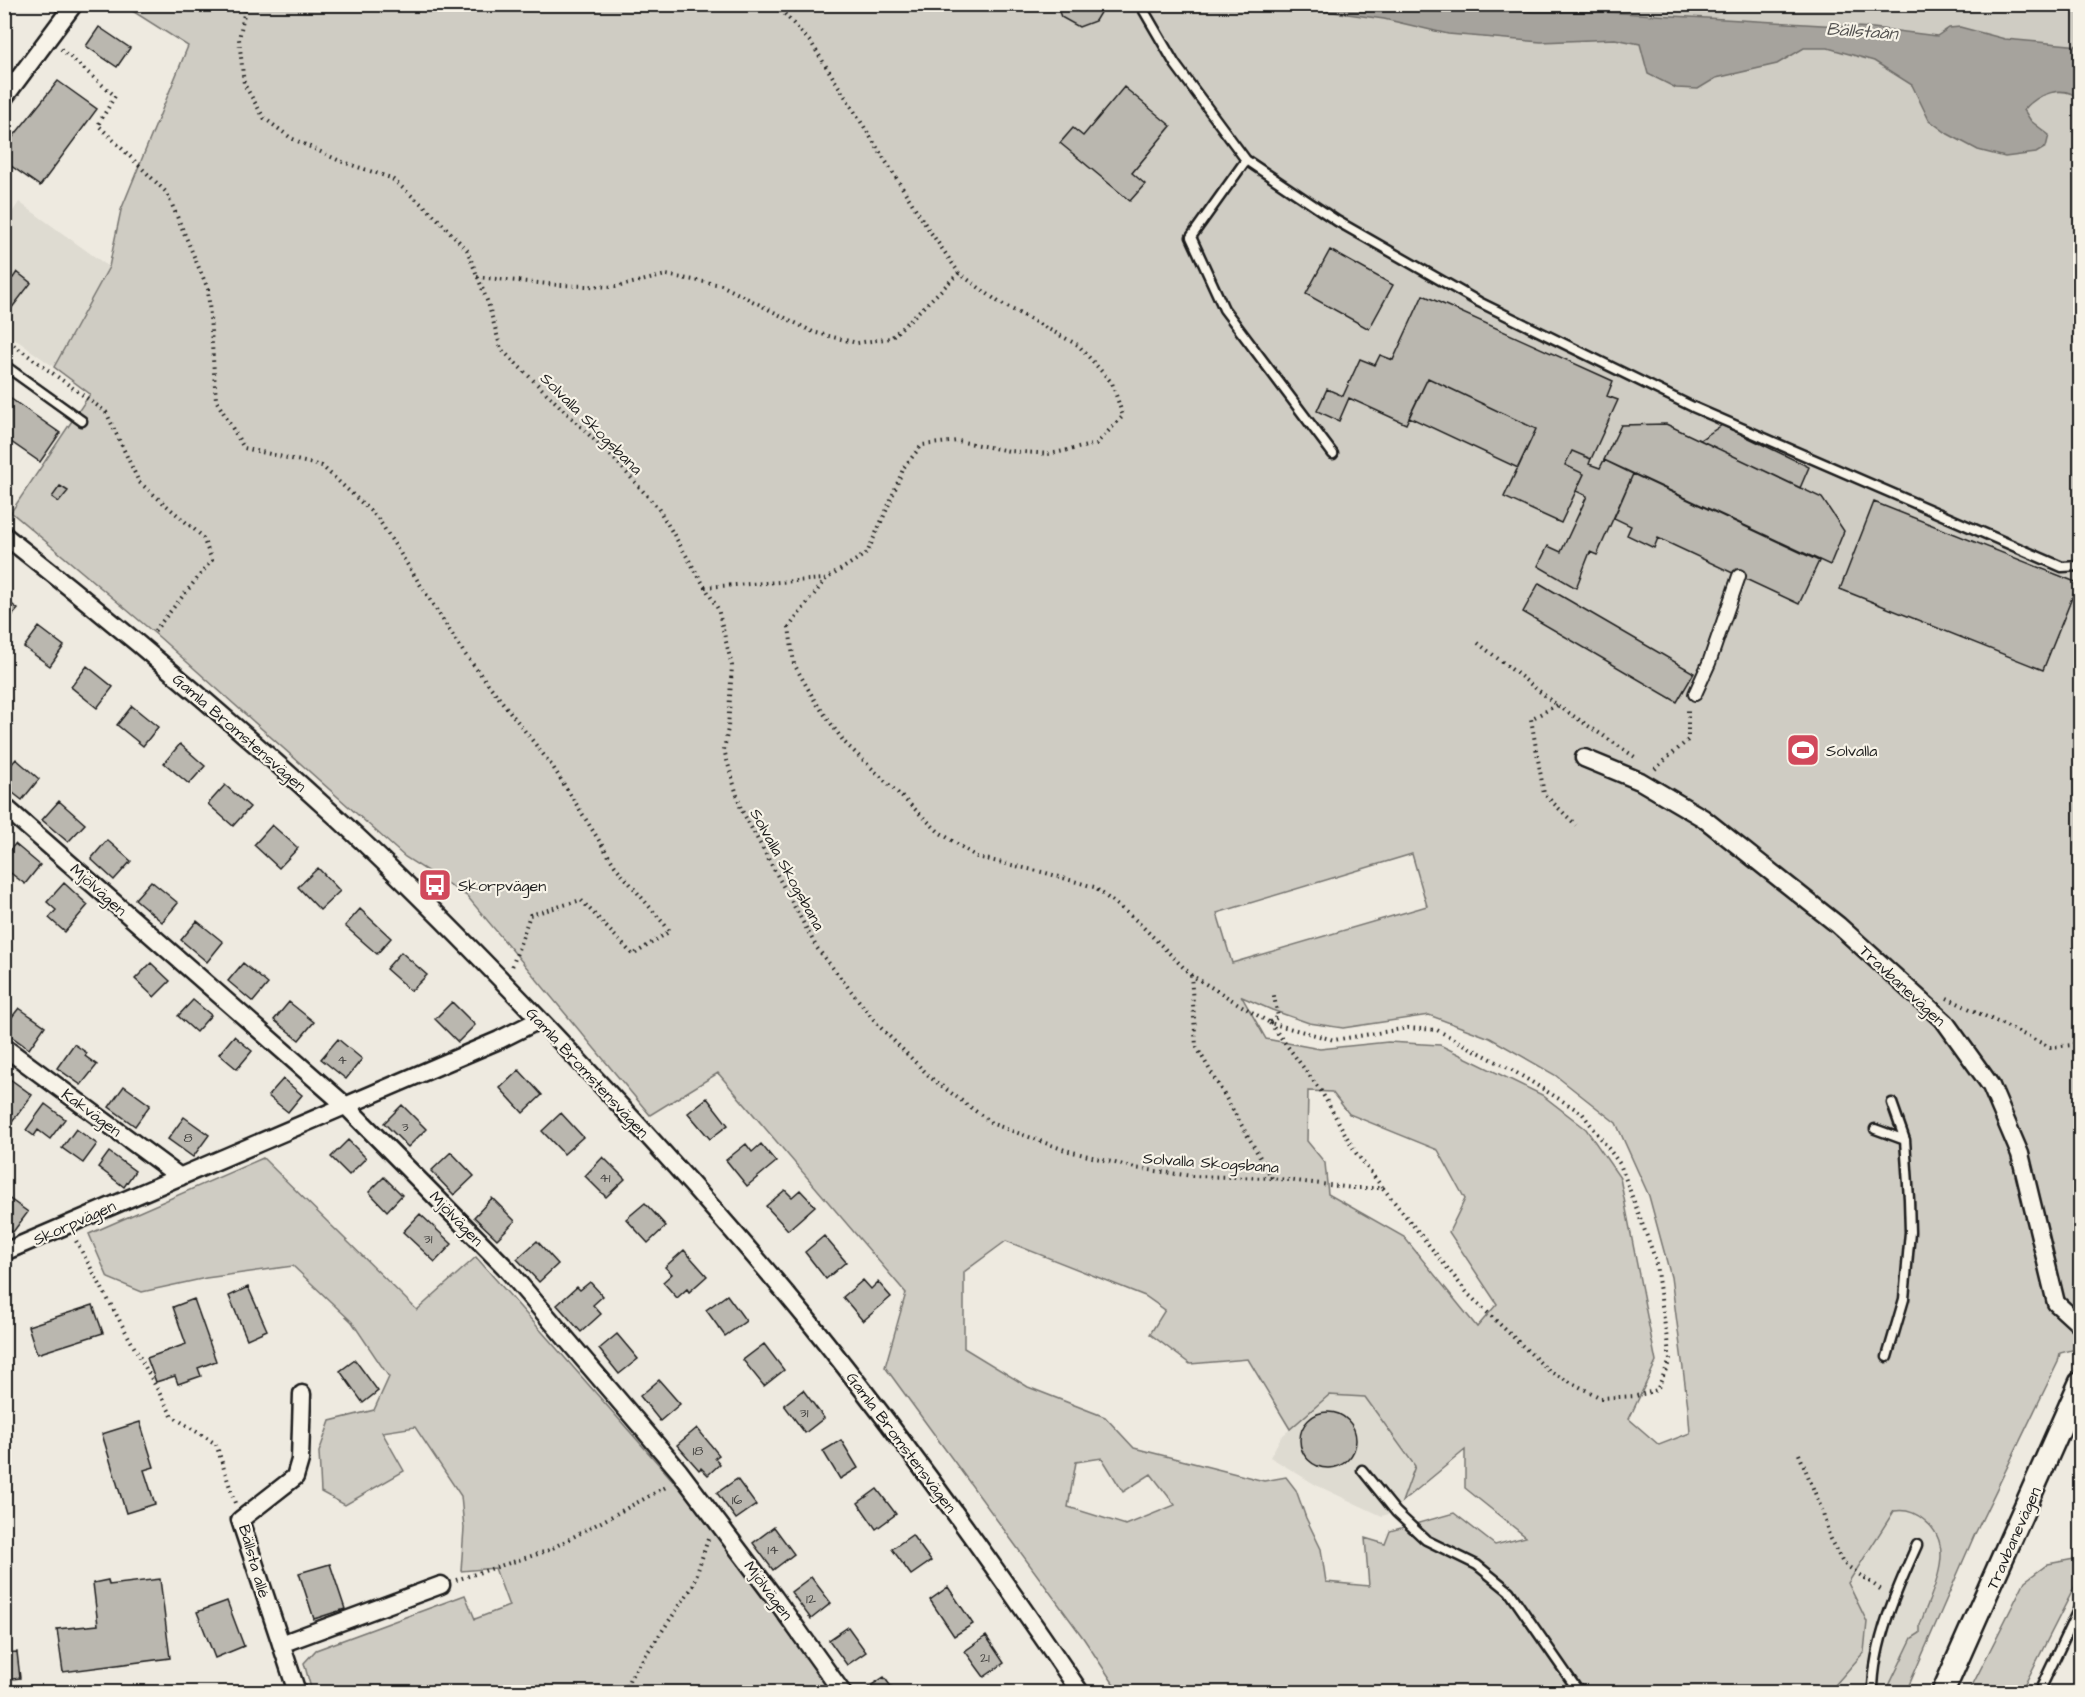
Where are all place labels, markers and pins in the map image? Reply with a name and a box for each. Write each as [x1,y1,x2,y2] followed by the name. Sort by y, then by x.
[1785,732,1821,768] sports icon: Solvalla
[1826,740,1877,762] place label: Solvalla
[417,867,453,903] bus stop icon: Skorpvägen
[458,875,546,898] place label: Skorpvägen

